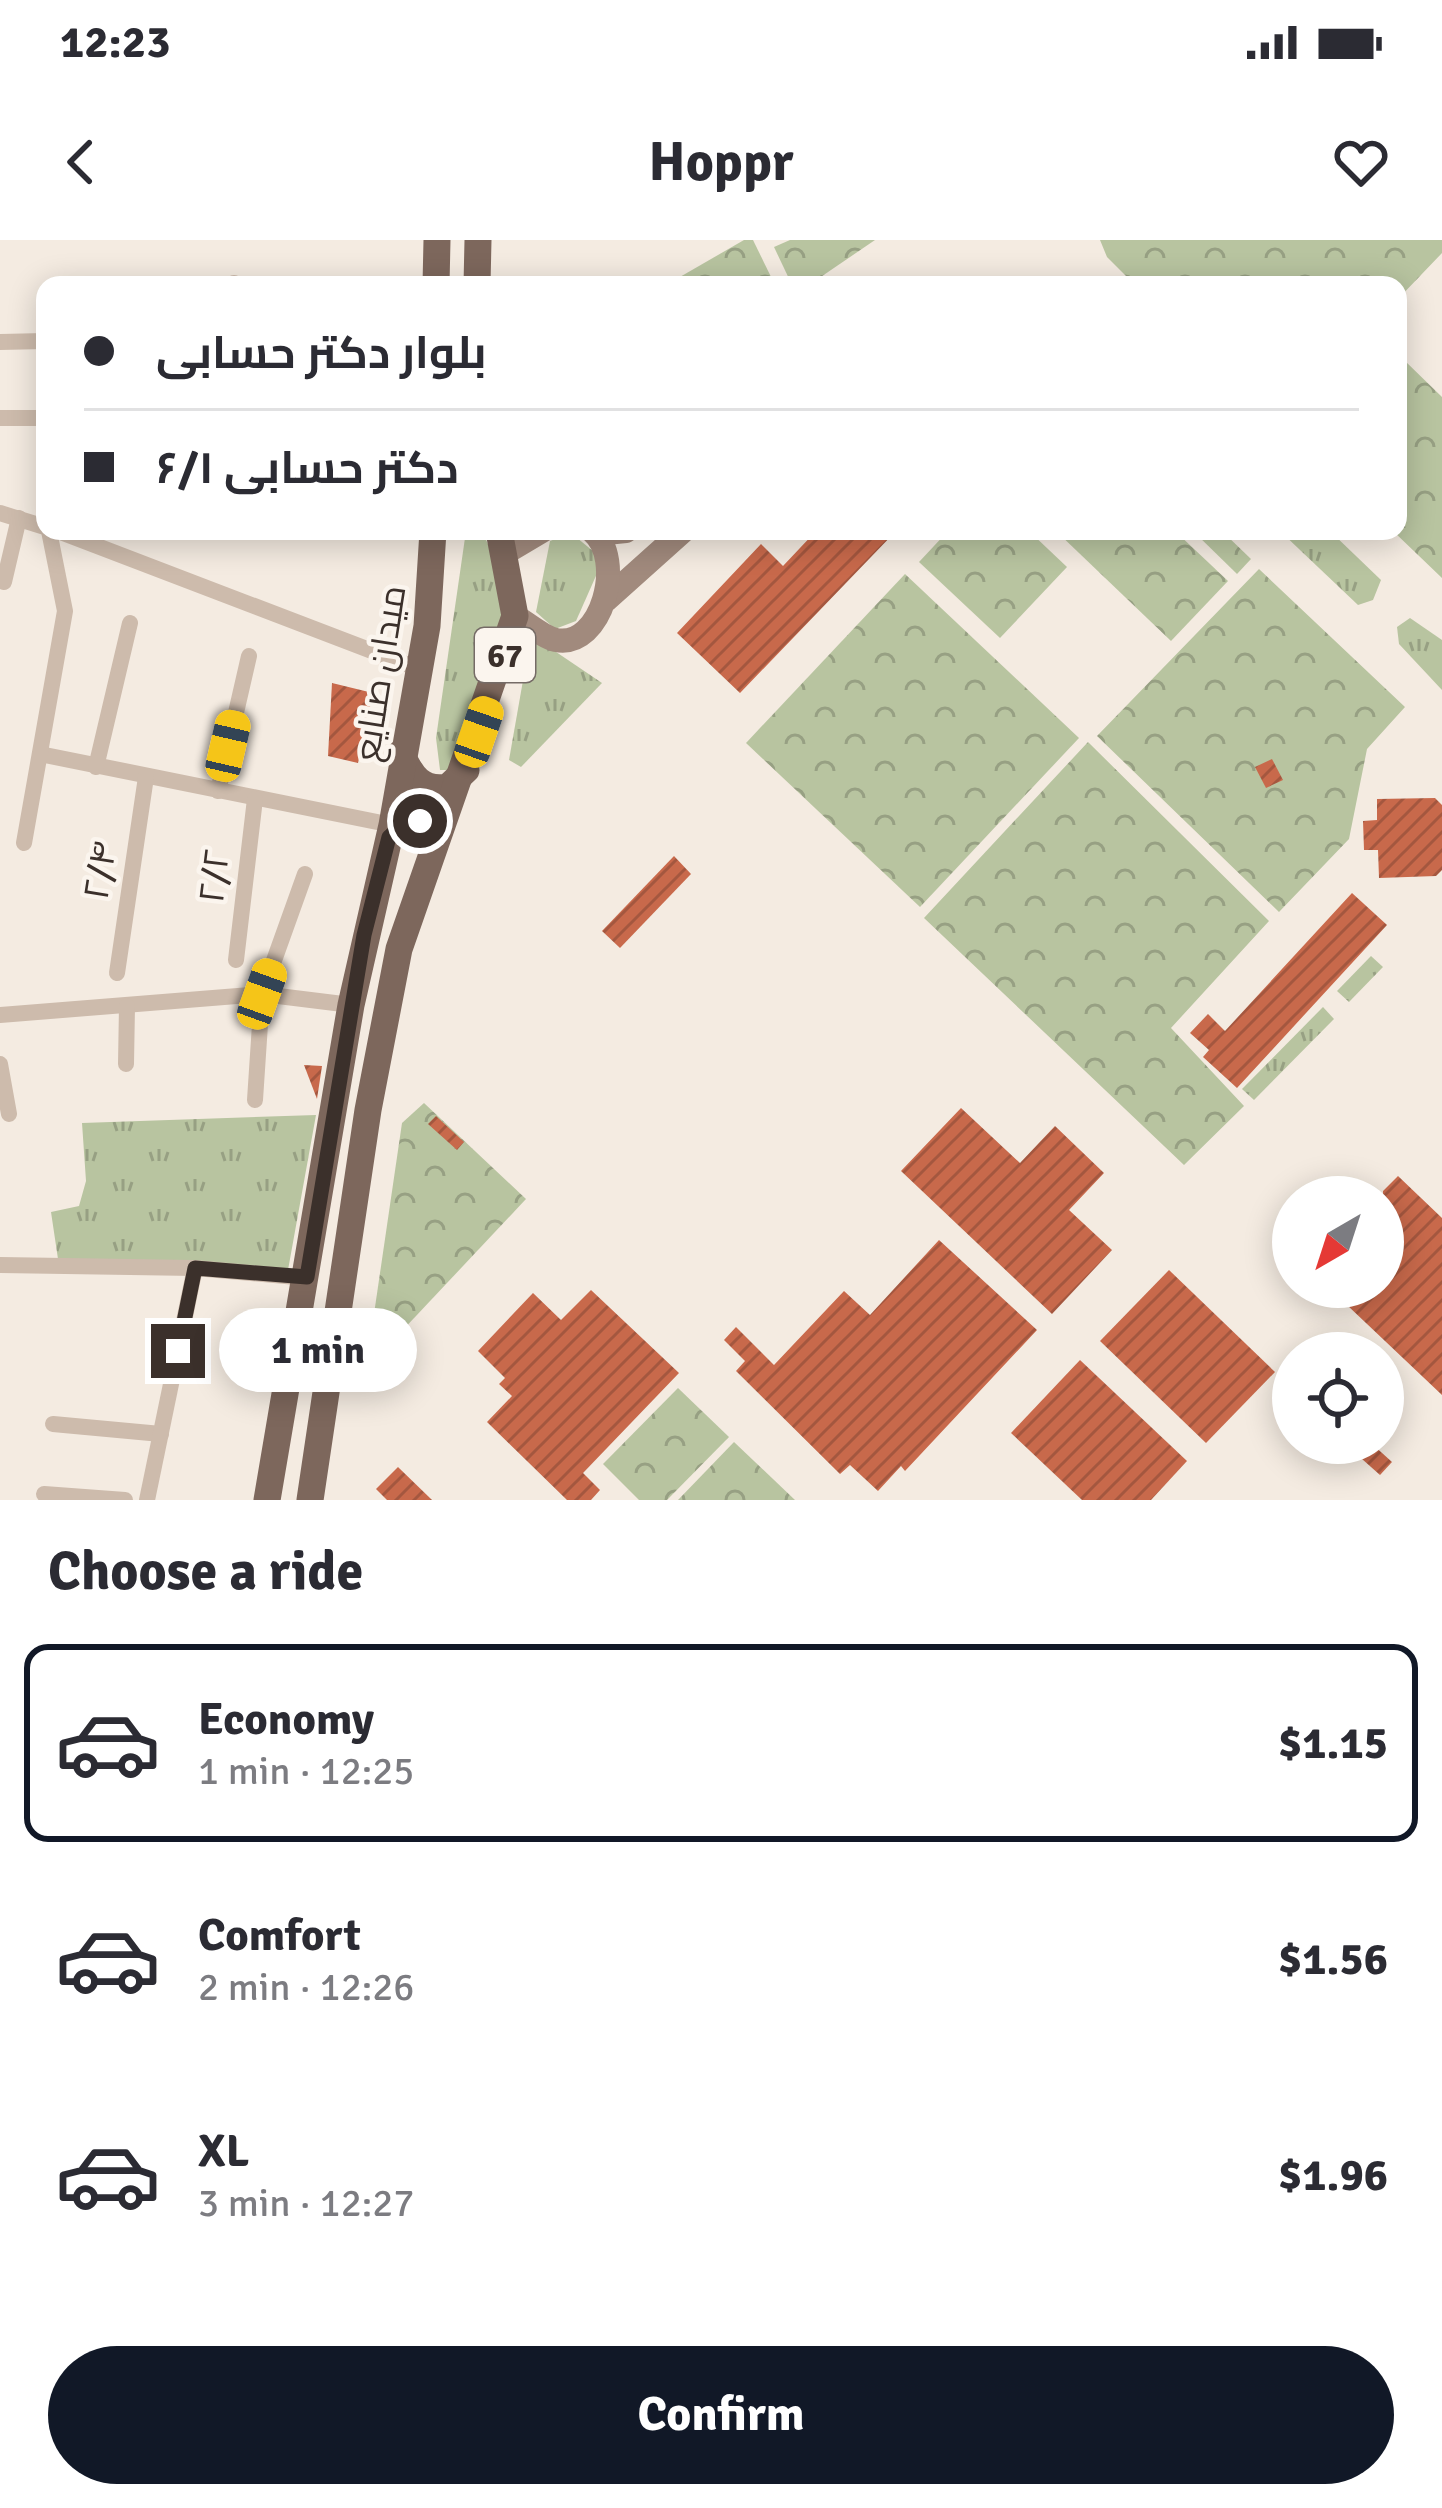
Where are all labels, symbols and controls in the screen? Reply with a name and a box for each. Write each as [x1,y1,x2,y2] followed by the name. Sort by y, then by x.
[60,15,170,70] text: 12:23
[48,129,114,195] icon: back
[649,129,793,196] text: Hoppr
[1328,129,1394,195] icon: heart
[156,326,487,381] text: بلوار دکتر حسابی
[156,441,458,496] text: ۶/۱ دکتر حسابی
[344,582,418,765] street label: میدان صنایع
[475,628,535,682] road number: 67
[450,692,508,772] car
[202,707,254,785] car
[393,794,447,848] route start
[74,838,127,902] street label: ۲/۴
[189,847,240,905] street label: ۲/۲
[233,954,291,1034] car
[1272,1176,1404,1308] north arrow
[1272,1176,1404,1464] map controls
[220,1309,418,1393] callout: 1 min
[151,1324,205,1378] route end
[271,1326,365,1374] text: 1 min
[1272,1332,1404,1464] button: locate
[48,1538,363,1605] text: Choose a ride
[54,1689,162,1797] icon: car
[198,1692,374,1747] text: Economy
[1278,1716,1388,1771] text: $1.15
[198,1747,414,1795] text: 1 min · 12:25
[54,1905,162,2013] icon: car
[198,1908,361,1963] text: Comfort
[1278,1932,1388,1987] text: $1.56
[198,1963,414,2011] text: 2 min · 12:26
[54,2121,162,2229] icon: car
[198,2124,249,2179] text: XL
[1278,2148,1388,2203] text: $1.96
[198,2179,414,2227] text: 3 min · 12:27
[48,2346,1394,2484] button: Confirm

